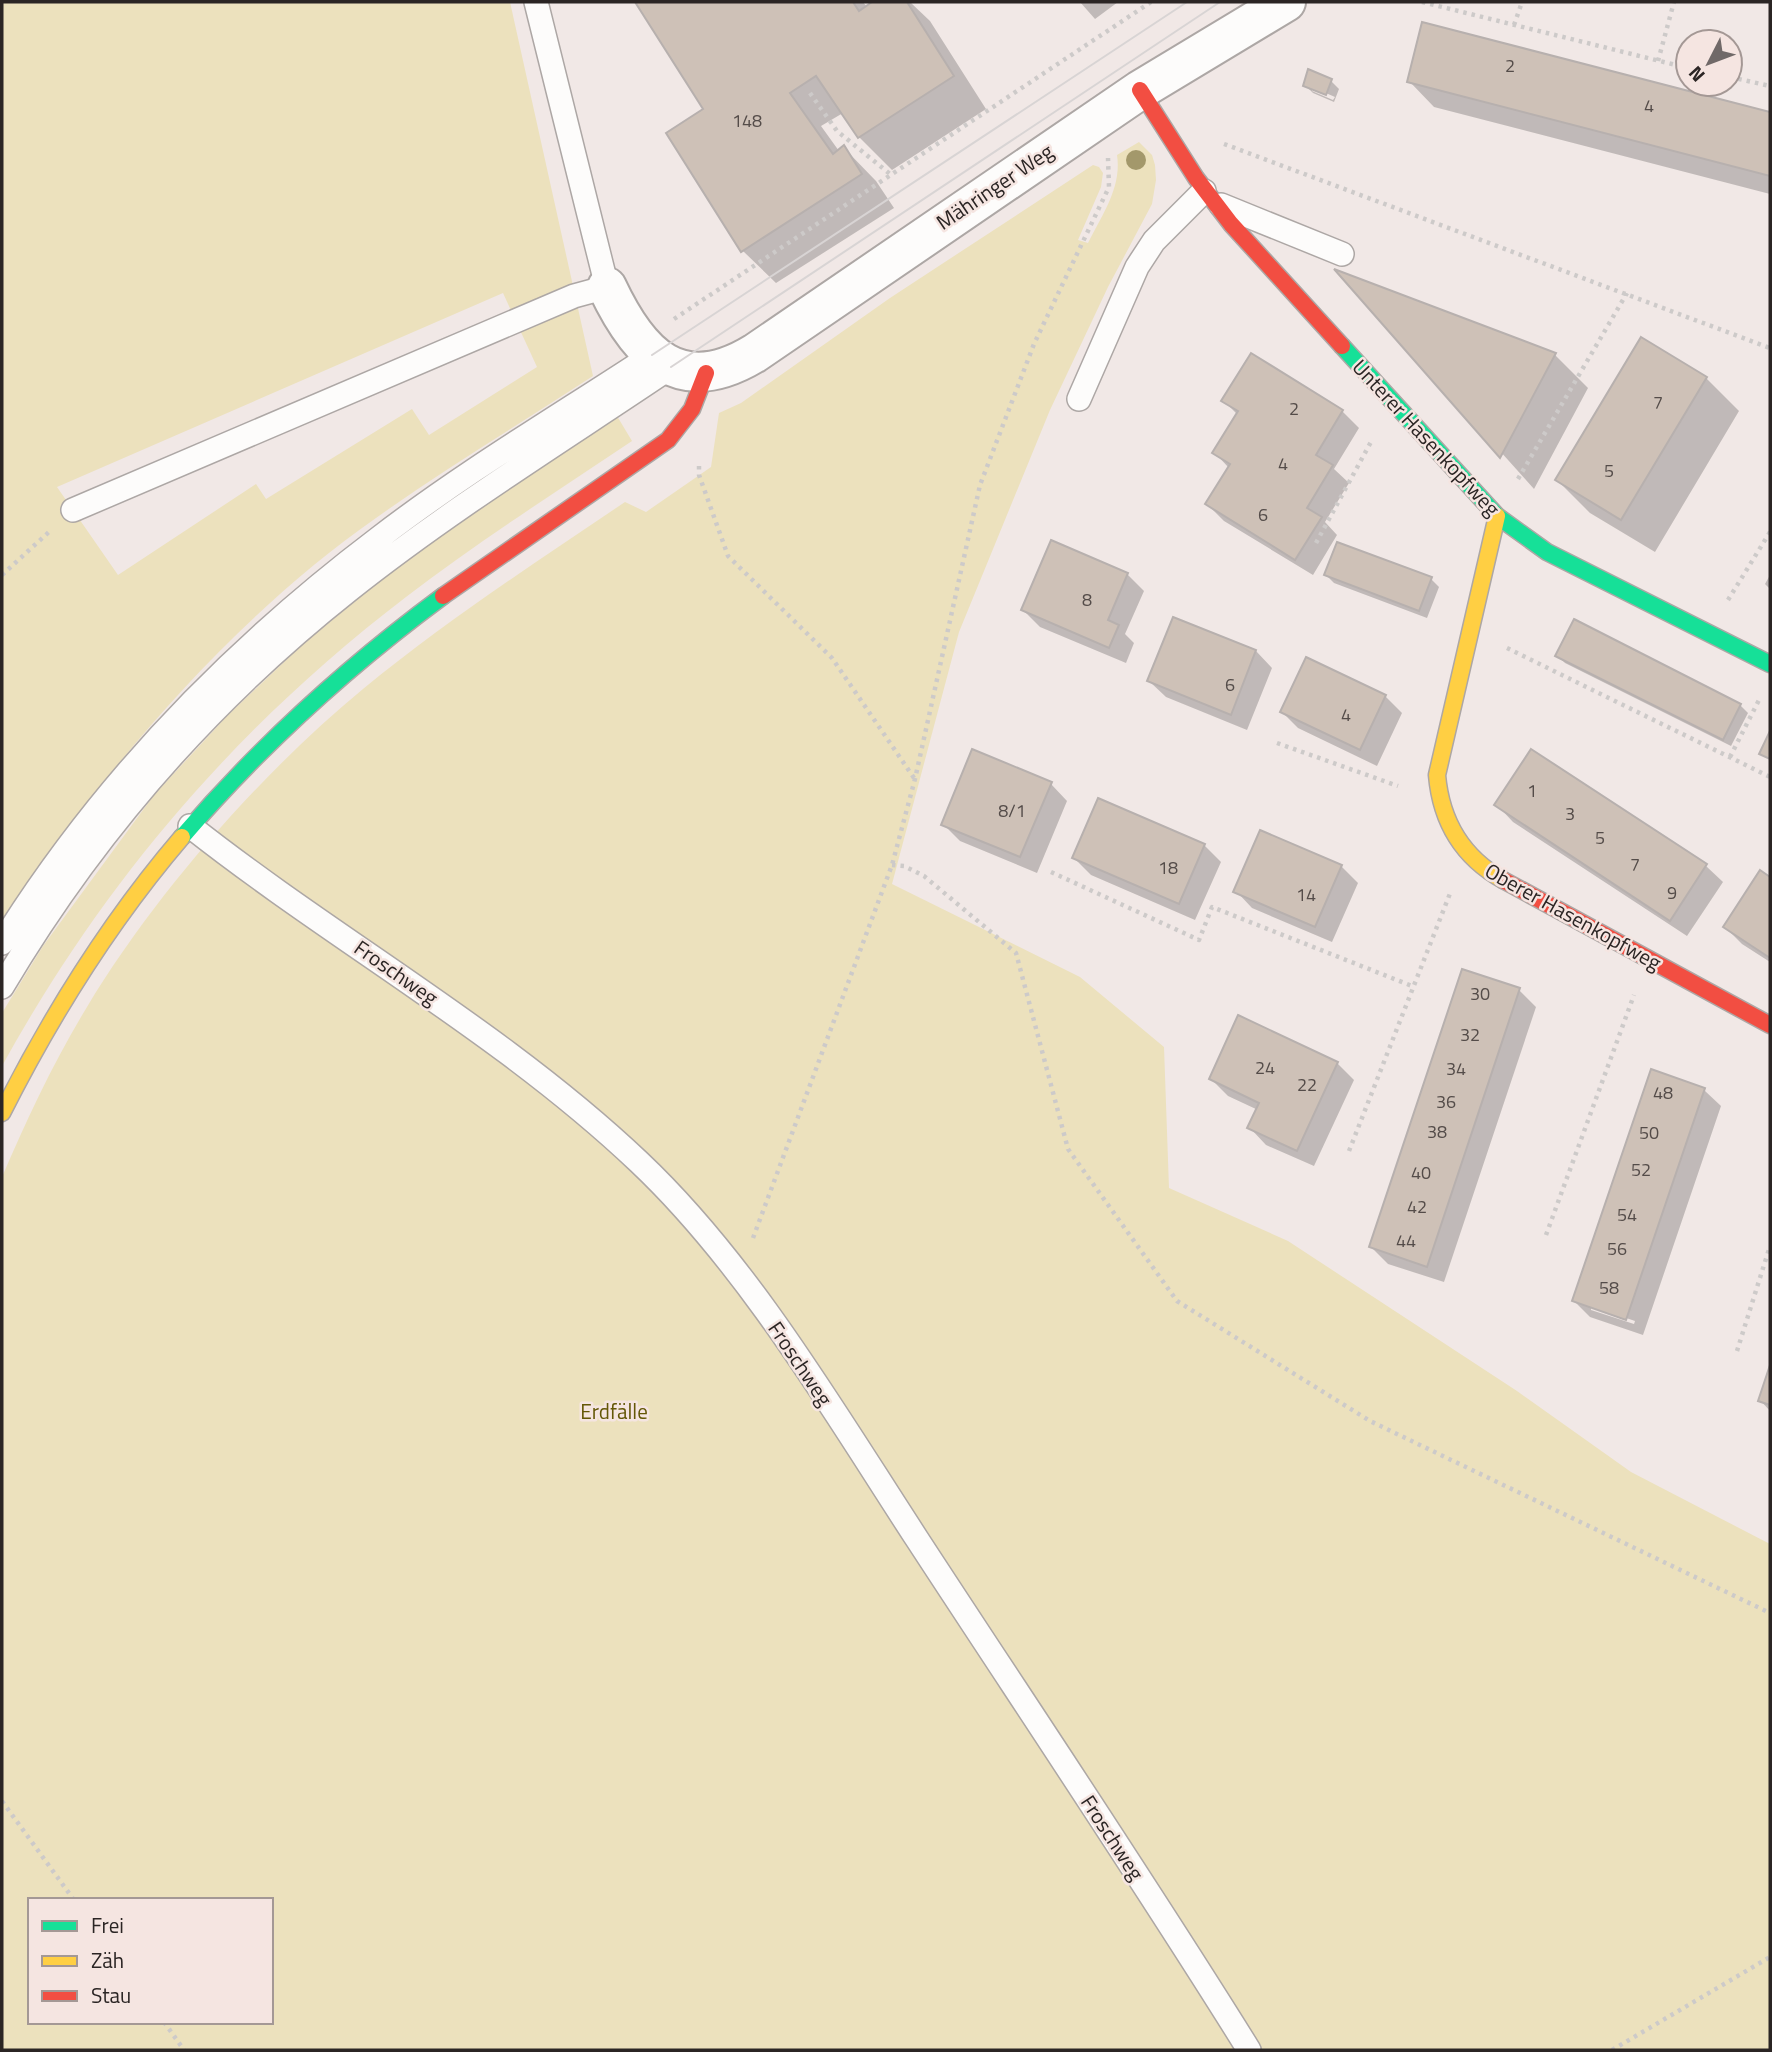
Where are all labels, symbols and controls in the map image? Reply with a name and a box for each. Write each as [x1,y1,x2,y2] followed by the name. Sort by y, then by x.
[1674,28,1744,98] north arrow
[1505,52,1515,79] house number: 2
[1681,60,1711,89] text: N
[1644,92,1654,119] house number: 4
[732,107,762,134] house number: 148
[929,135,1060,237] street label: Mähringer Weg
[1345,352,1508,523] street label: Unterer Hasenkopfweg
[1653,389,1663,416] house number: 7
[1289,395,1299,422] house number: 2
[1278,450,1288,477] house number: 4
[1604,457,1614,484] house number: 5
[1258,501,1268,528] house number: 6
[1082,586,1092,613] house number: 8
[1225,671,1235,698] house number: 6
[1341,701,1351,728] house number: 4
[1527,777,1537,804] house number: 1
[998,797,1026,824] house number: 8/1
[1565,800,1575,827] house number: 3
[1595,824,1605,851] house number: 5
[1630,851,1640,878] house number: 7
[1158,854,1178,881] house number: 18
[1479,854,1668,978] street label: Oberer Hasenkopfweg
[1667,879,1677,906] house number: 9
[1296,881,1316,908] house number: 14
[348,932,445,1013] street label: Froschweg
[1470,980,1490,1007] house number: 30
[1460,1021,1480,1048] house number: 32
[1255,1054,1275,1081] house number: 24
[1446,1055,1466,1082] house number: 34
[1297,1071,1317,1098] house number: 22
[1653,1079,1673,1106] house number: 48
[1436,1088,1456,1115] house number: 36
[1427,1118,1447,1145] house number: 38
[1639,1119,1659,1146] house number: 50
[1631,1156,1651,1183] house number: 52
[1411,1159,1431,1186] house number: 40
[1407,1193,1427,1220] house number: 42
[1617,1201,1637,1228] house number: 54
[1396,1227,1416,1254] house number: 44
[1607,1235,1627,1262] house number: 56
[1599,1274,1619,1301] house number: 58
[761,1315,841,1412] street label: Froschweg
[580,1395,648,1427] park label: Erdfälle
[1073,1788,1153,1887] street label: Froschweg
[28,1898,273,2024] legend
[91,1909,124,1941] text: Frei
[91,1944,124,1976] text: Zäh
[91,1979,131,2011] text: Stau

